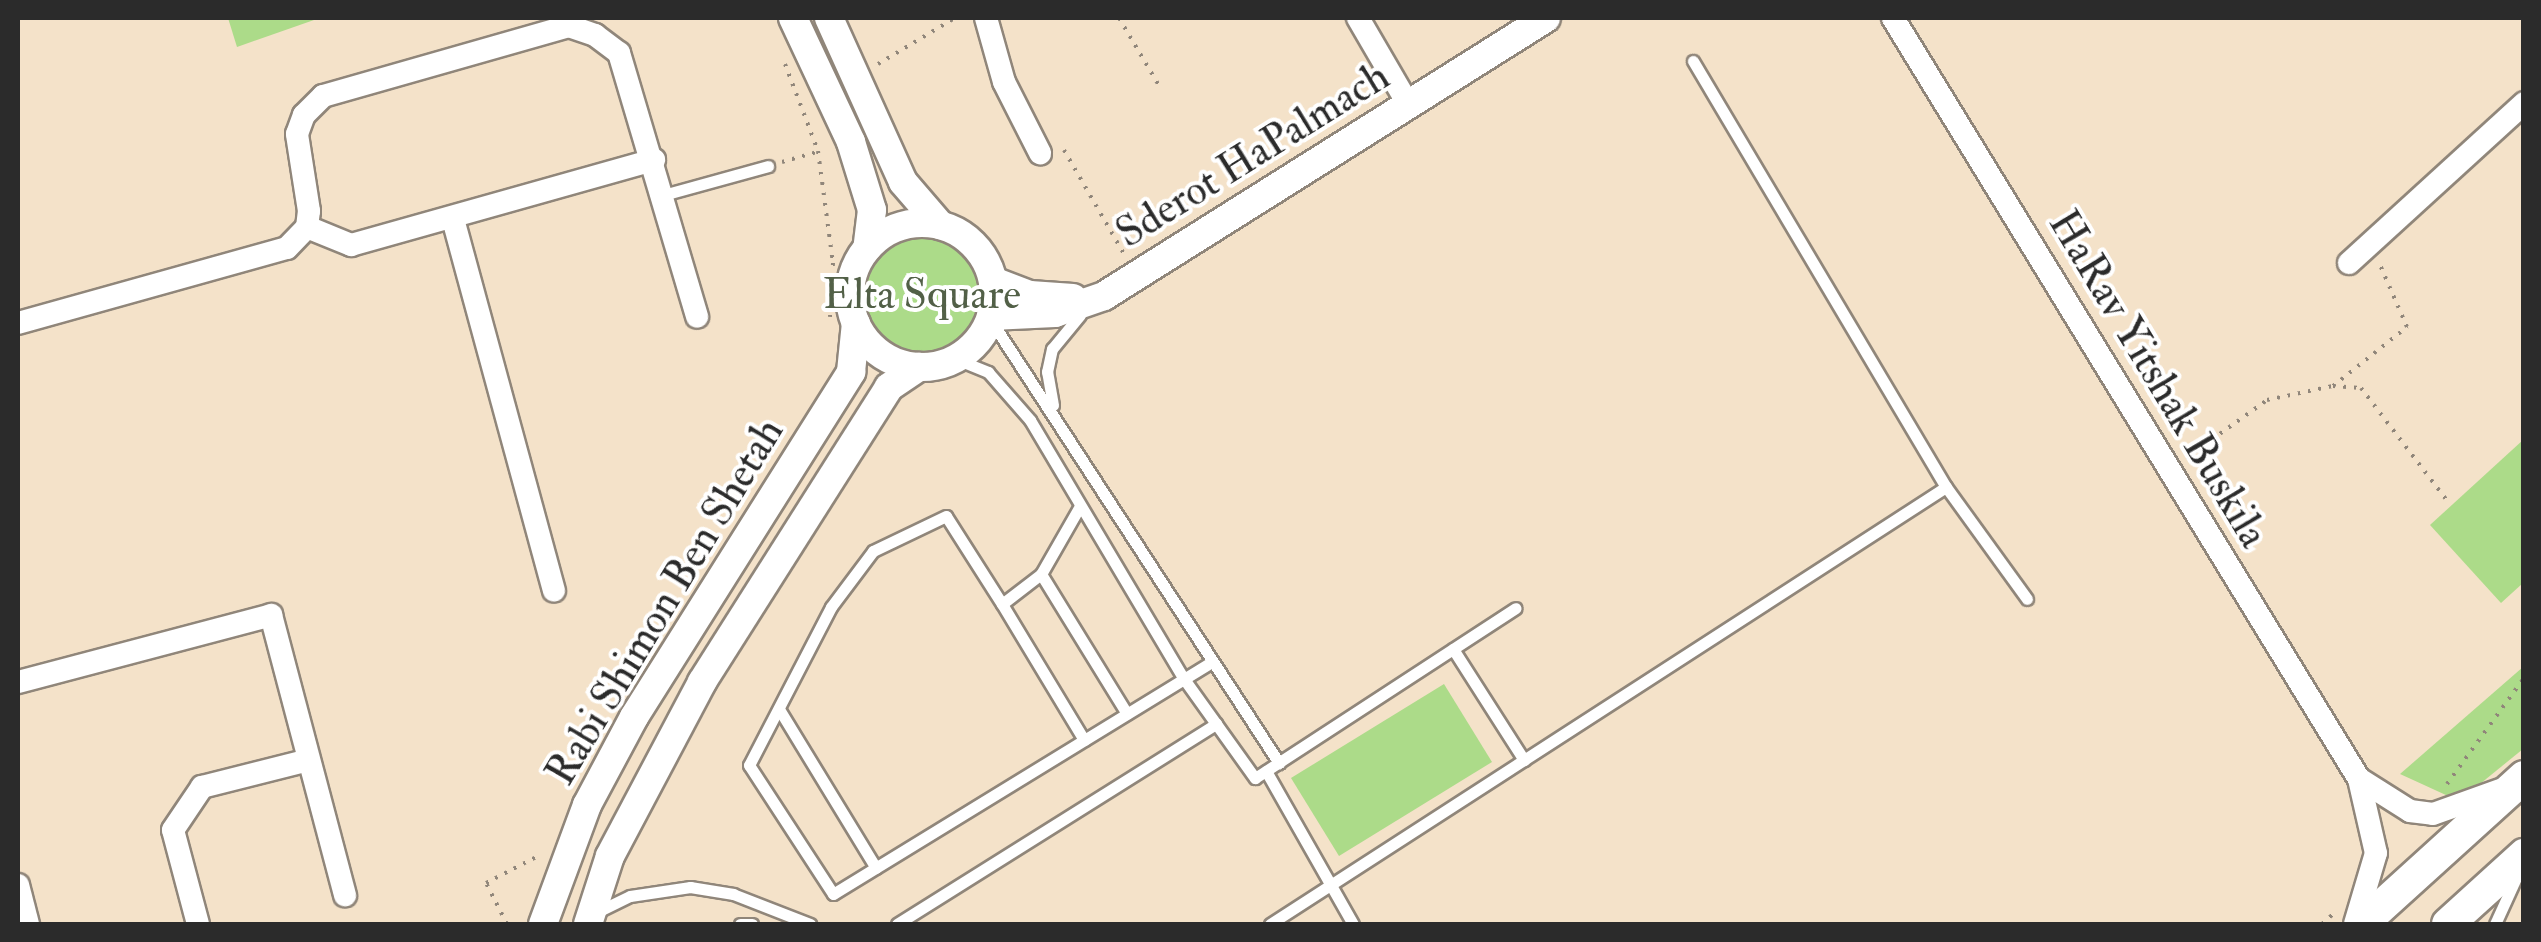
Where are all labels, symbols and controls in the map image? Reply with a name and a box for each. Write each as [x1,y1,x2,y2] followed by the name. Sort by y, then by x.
[1107,51,1399,259] street label: Sderot HaPalmach
[2038,201,2278,557] street label: HaRav Yitshak Buskila
[823,270,1021,320] park label: Elta Square
[536,409,794,795] street label: Rabi Shimon Ben Shetah

